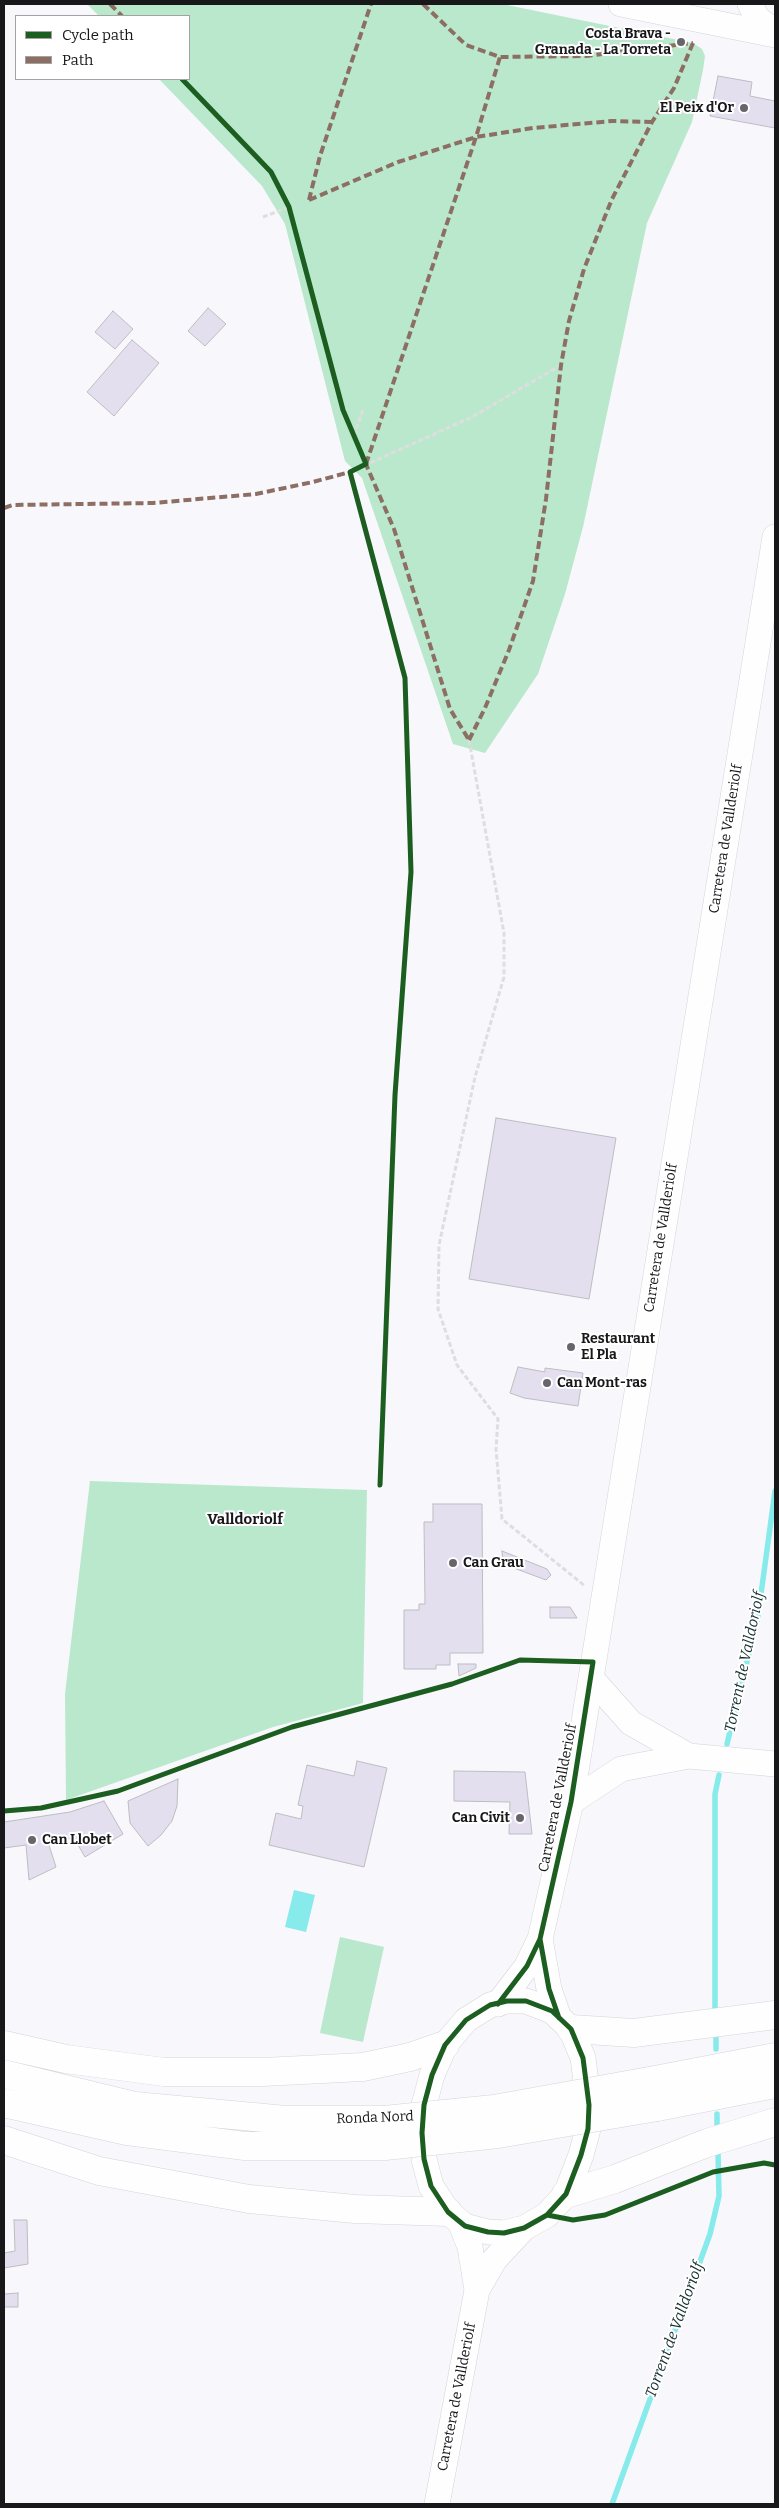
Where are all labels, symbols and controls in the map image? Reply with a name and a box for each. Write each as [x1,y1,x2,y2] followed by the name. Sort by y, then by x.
[15,15,190,80] legend
[62,26,134,44] text: Cycle path
[535,26,671,58] place label: Costa Brava - Granada - La Torreta
[675,36,687,48] marker: Costa Brava - Granada - La Torreta
[62,51,93,69] text: Path
[660,100,734,116] place label: El Peix d'Or
[738,102,750,114] marker: El Peix d'Or
[706,763,746,915] street label: Carretera de Vallderiolf
[641,1162,681,1314] street label: Carretera de Vallderiolf
[581,1331,655,1364] place label: Restaurant El Pla
[565,1341,577,1353] marker: Restaurant El Pla
[557,1375,647,1391] place label: Can Mont-ras
[541,1377,553,1389] marker: Can Mont-ras
[207,1511,283,1529] district label: Valldoriolf
[463,1555,524,1571] place label: Can Grau
[447,1557,459,1569] marker: Can Grau
[721,1590,769,1734] water label: Torrent de Valldoriolf
[535,1722,581,1874] street label: Carretera de Vallderiolf
[452,1810,510,1826] place label: Can Civit
[514,1812,526,1824] marker: Can Civit
[42,1832,112,1848] place label: Can Llobet
[26,1834,38,1846] marker: Can Llobet
[336,2108,414,2128] street label: Ronda Nord
[642,2260,708,2400] water label: Torrent de Valldoriolf
[434,2321,480,2473] street label: Carretera de Vallderiolf

